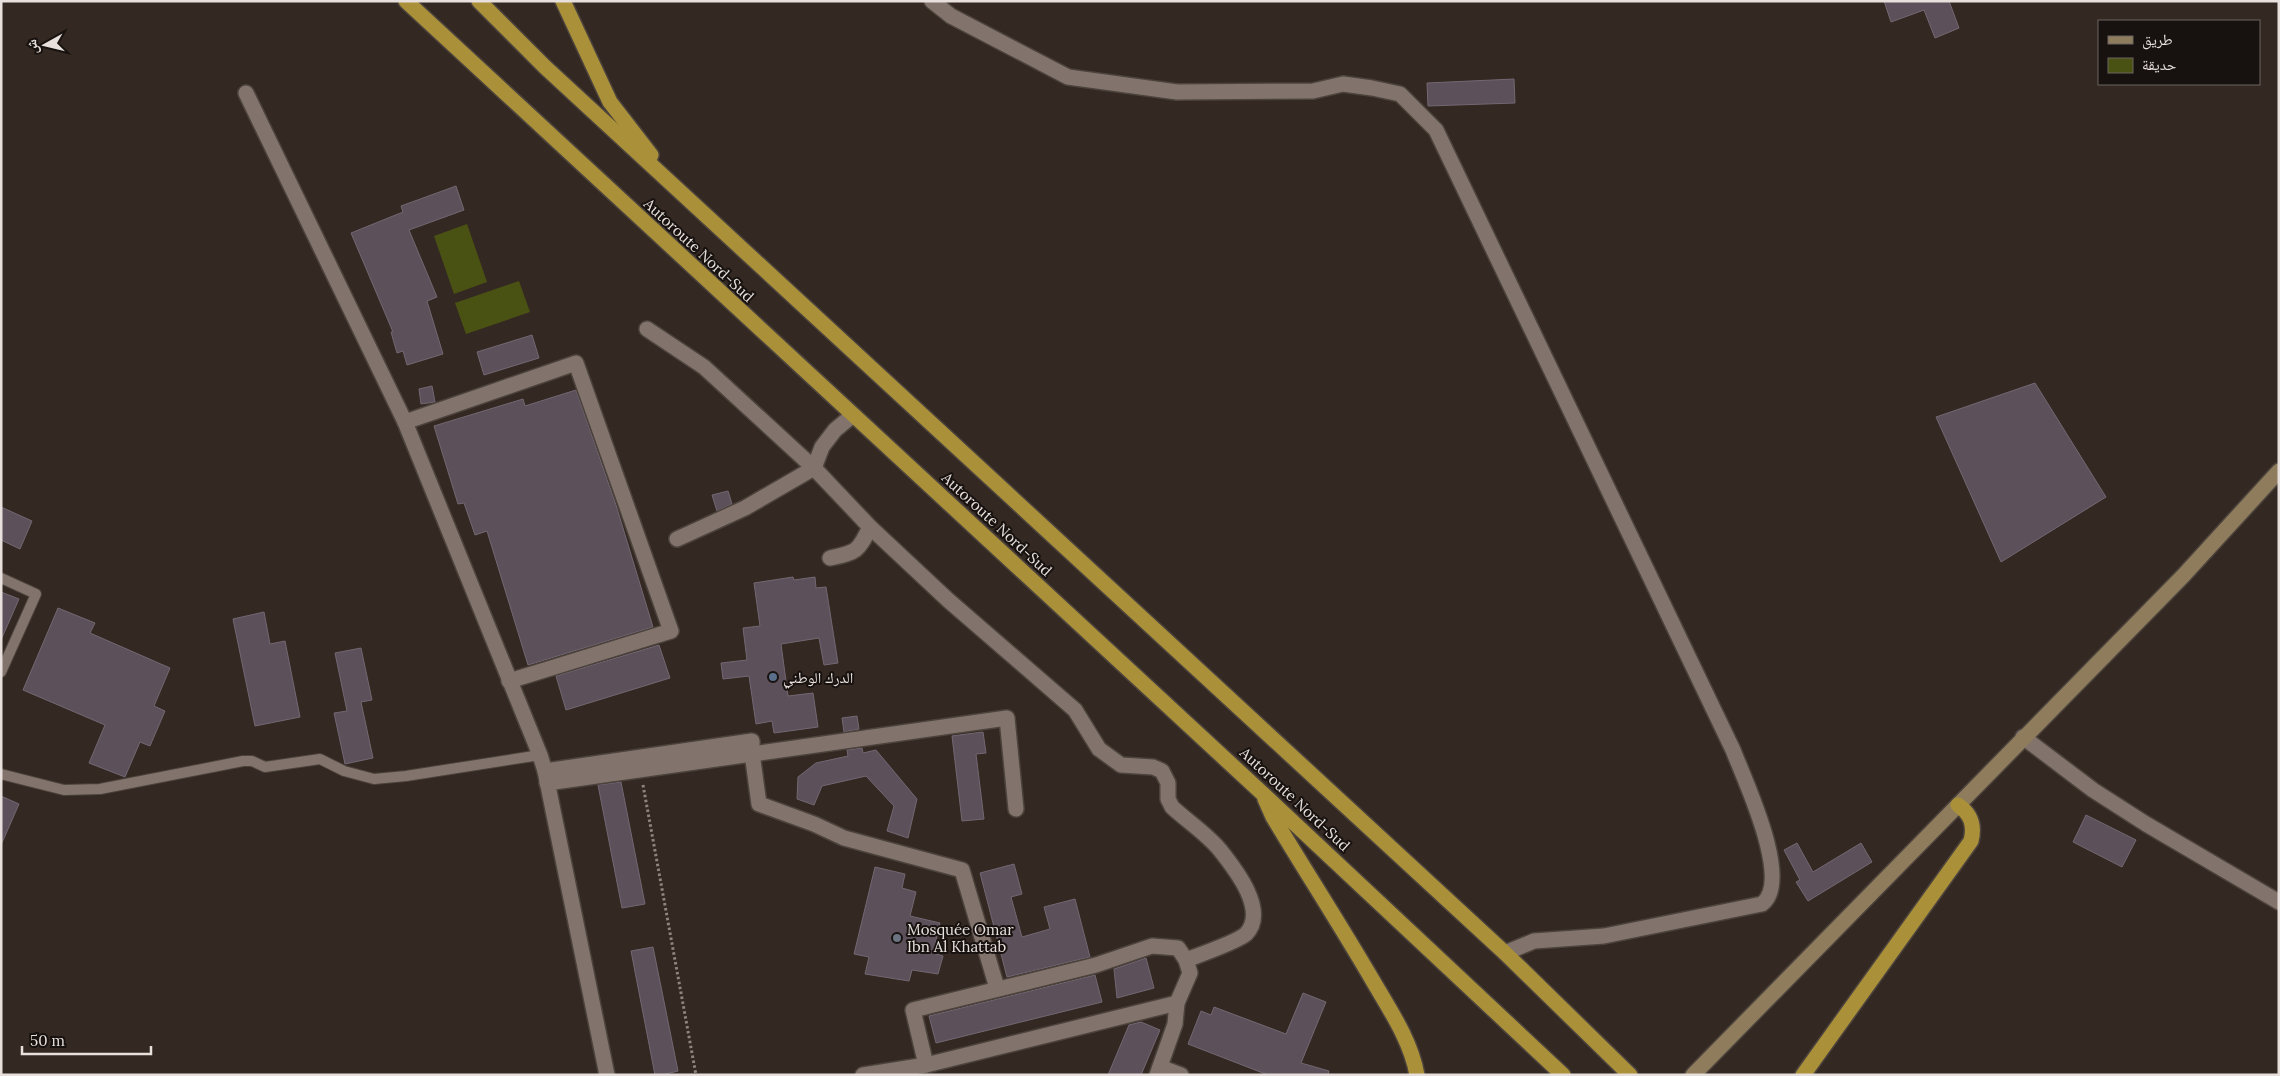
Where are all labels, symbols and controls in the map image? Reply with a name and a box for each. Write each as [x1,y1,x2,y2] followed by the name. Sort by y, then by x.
[20,20,70,70] north arrow
[2098,20,2260,85] legend
[2142,30,2173,50] text: طريق
[22,38,42,55] text: ش
[2142,55,2177,74] text: حديقة
[639,193,758,306] street label: Autoroute Nord-Sud
[937,467,1056,580] street label: Autoroute Nord-Sud
[783,668,853,689] place label: الدرك الوطني
[767,671,779,683] marker: الدرك الوطني
[1235,742,1354,855] street label: Autoroute Nord-Sud
[907,920,1014,956] place label: Mosquée Omar Ibn Al Khattab
[891,932,903,944] marker: Mosquée Omar Ibn Al Khattab
[22,1024,151,1056] scale bar
[30,1031,65,1050] text: 50 m

